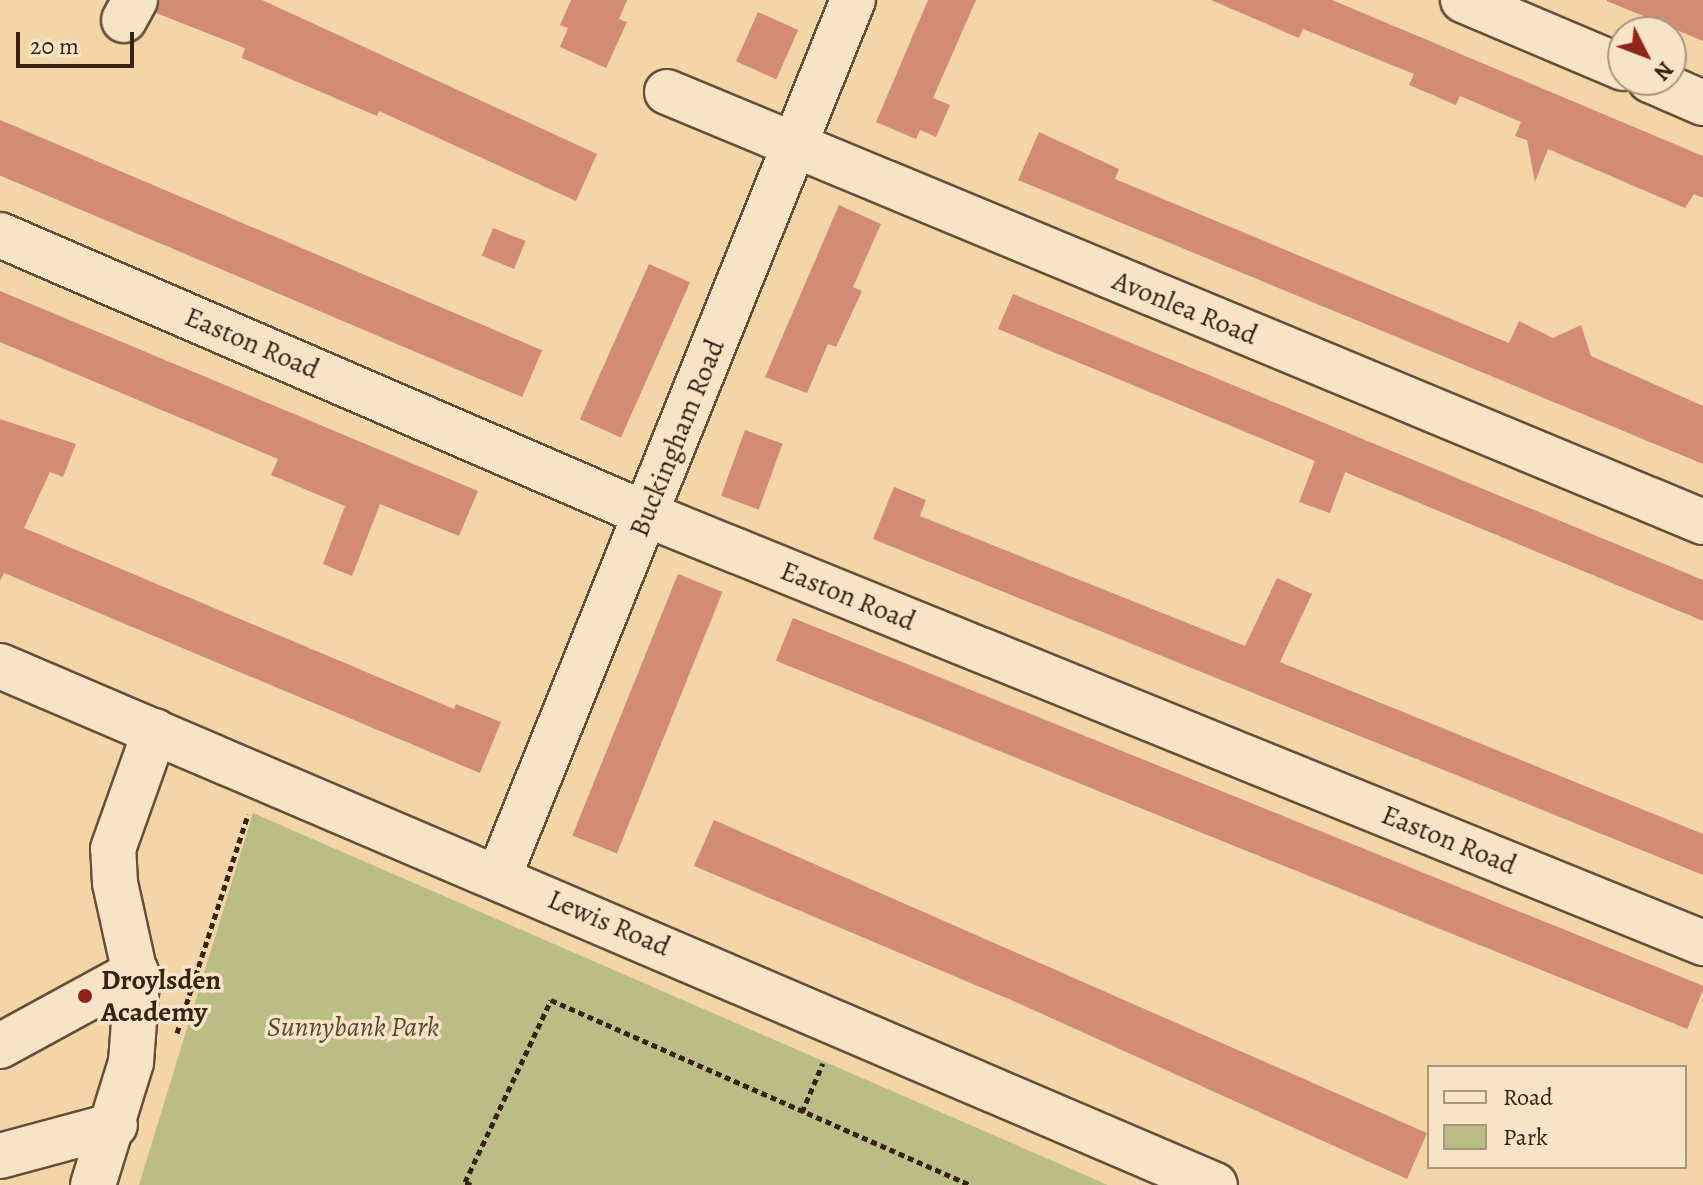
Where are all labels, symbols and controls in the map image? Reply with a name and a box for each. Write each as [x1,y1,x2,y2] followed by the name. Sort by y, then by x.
[20,16,138,66] scale bar
[1607,16,1687,96] north arrow
[30,30,79,62] text: 20 m
[1647,55,1680,87] text: N
[1108,264,1262,352] street label: Avonlea Road
[180,300,324,386] street label: Easton Road
[622,334,732,542] street label: Buckingham Road
[776,554,920,638] street label: Easton Road
[1377,798,1521,882] street label: Easton Road
[543,882,675,964] street label: Lewis Road
[101,963,221,1029] place label: Droylsden Academy
[76,987,94,1005] marker: Droylsden Academy
[267,1010,439,1044] park label: Sunnybank Park
[1427,1065,1687,1169] legend
[1503,1081,1553,1113] text: Road
[1503,1121,1548,1153] text: Park

